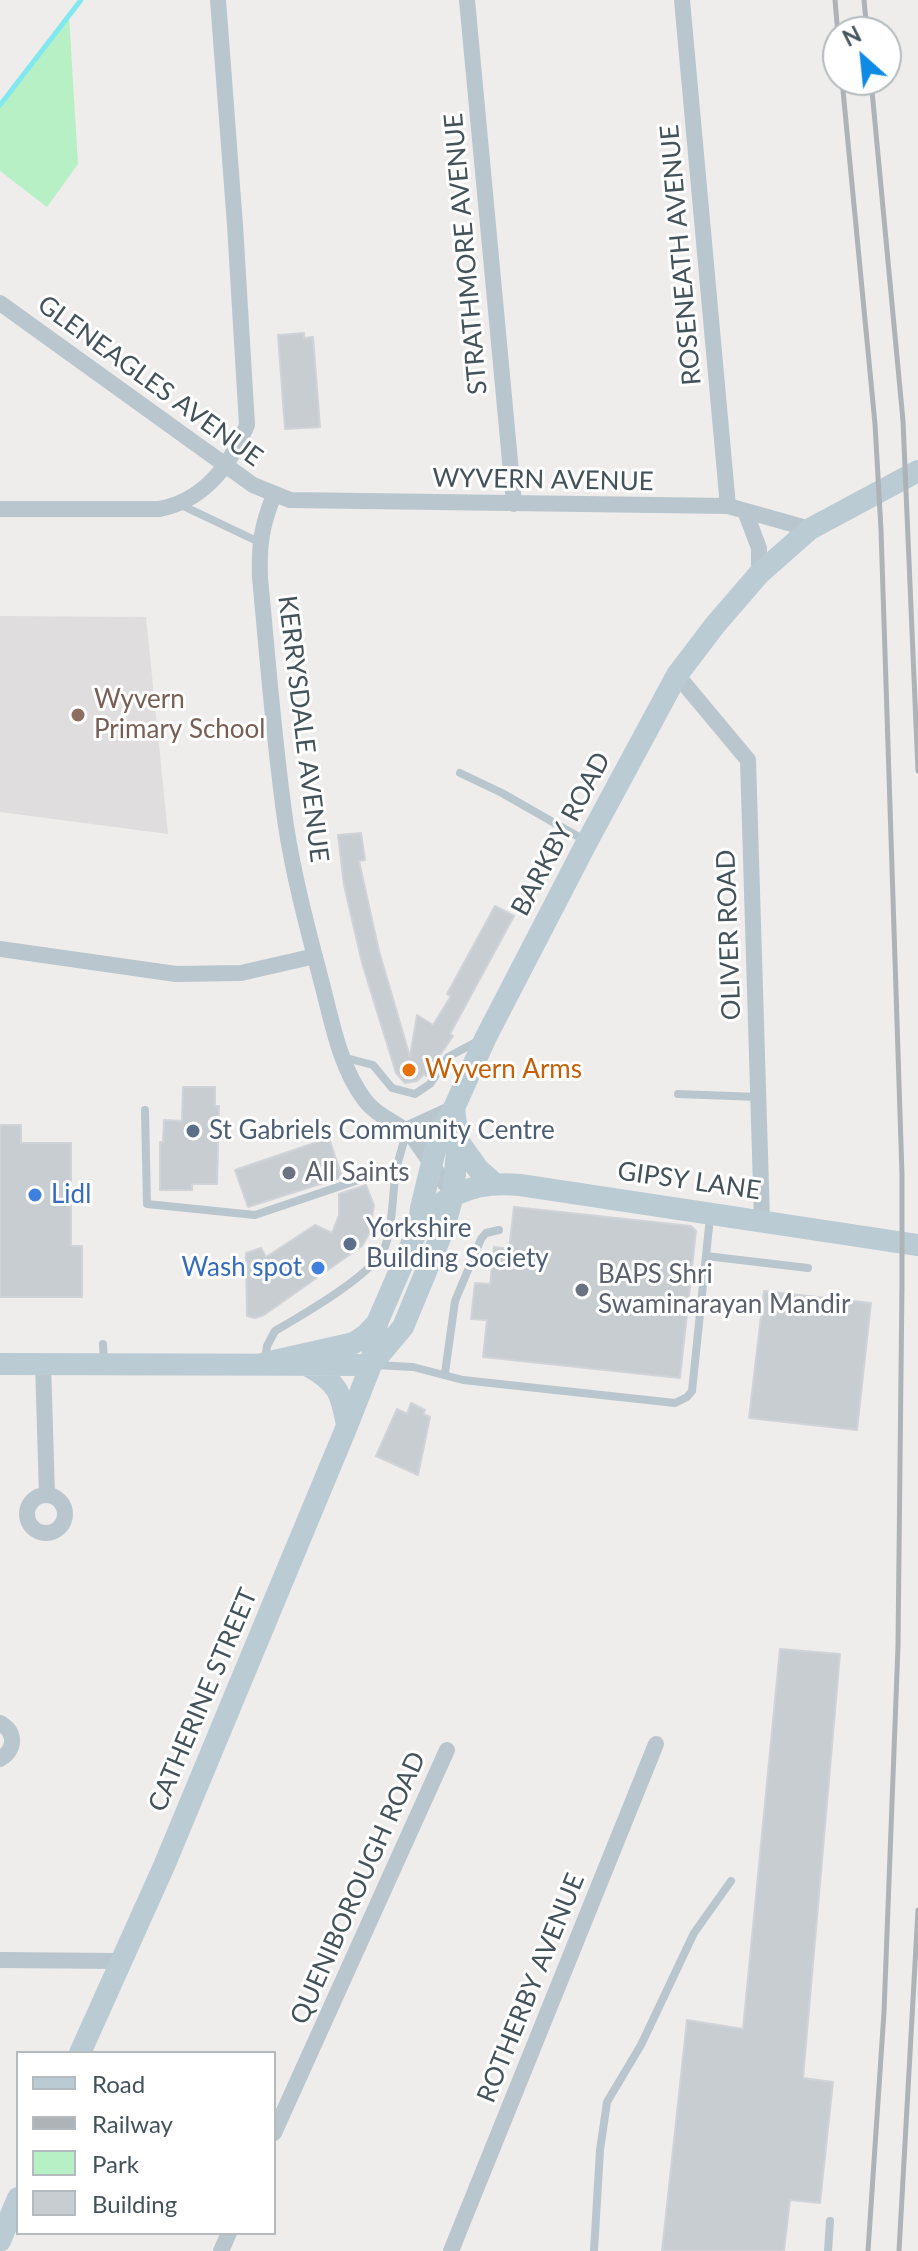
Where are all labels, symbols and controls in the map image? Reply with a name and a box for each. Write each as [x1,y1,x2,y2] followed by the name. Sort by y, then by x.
[822,16,902,96] north arrow
[838,20,865,52] text: N
[438,112,494,396] street label: STRATHMORE AVENUE
[654,123,708,387] street label: ROSENEATH AVENUE
[32,289,268,473] street label: GLENEAGLES AVENUE
[432,462,654,498] street label: WYVERN AVENUE
[271,594,335,864] street label: KERRYSDALE AVENUE
[94,684,265,746] place label: Wyvern Primary School
[69,706,87,724] marker: Wyvern Primary School
[505,747,617,921] street label: BARKBY ROAD
[710,849,748,1021] street label: OLIVER ROAD
[425,1054,582,1086] place label: Wyvern Arms
[400,1061,418,1079] marker: Wyvern Arms
[209,1115,555,1147] place label: St Gabriels Community Centre
[184,1122,202,1140] marker: St Gabriels Community Centre
[615,1156,763,1206] street label: GIPSY LANE
[305,1157,409,1189] place label: All Saints
[280,1164,298,1182] marker: All Saints
[51,1179,91,1211] place label: Lidl
[26,1186,44,1204] marker: Lidl
[366,1213,549,1274] place label: Yorkshire Building Society
[341,1235,359,1253] marker: Yorkshire Building Society
[182,1252,302,1284] place label: Wash spot
[309,1259,327,1277] marker: Wash spot
[598,1259,850,1320] place label: BAPS Shri Swaminarayan Mandir
[573,1281,591,1299] marker: BAPS Shri Swaminarayan Mandir
[142,1584,264,1816] street label: CATHERINE STREET
[284,1747,432,2029] street label: QUENIBOROUGH ROAD
[471,1869,591,2107] street label: ROTHERBY AVENUE
[16,2051,276,2235] legend
[92,2069,145,2098] text: Road
[92,2109,173,2138] text: Railway
[92,2149,139,2178] text: Park
[92,2189,177,2218] text: Building

